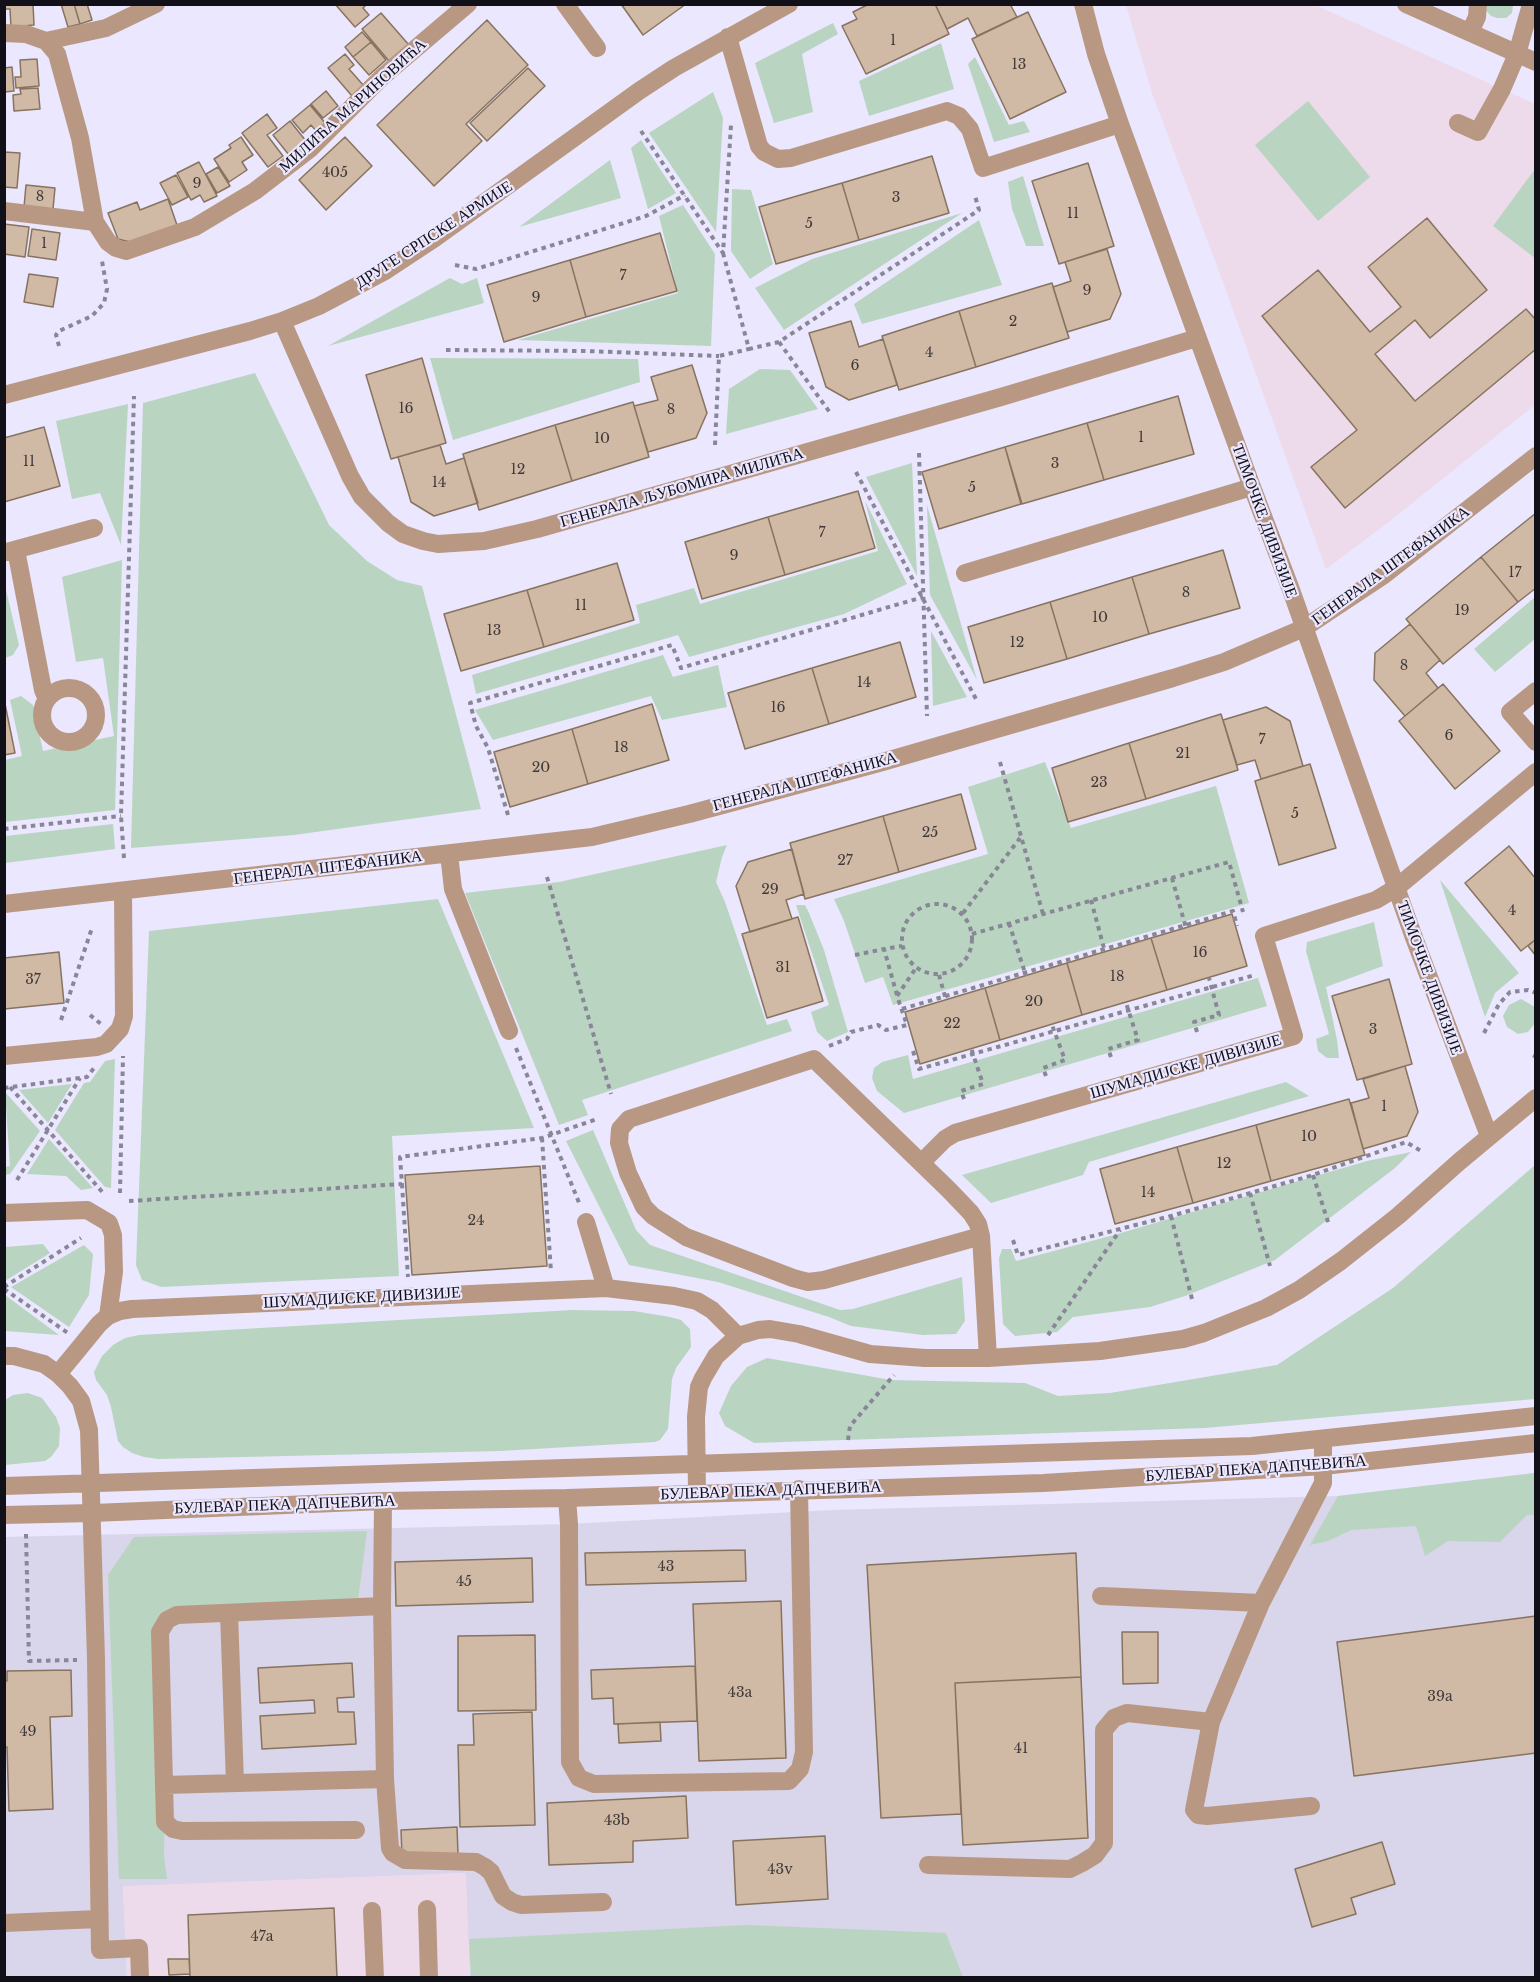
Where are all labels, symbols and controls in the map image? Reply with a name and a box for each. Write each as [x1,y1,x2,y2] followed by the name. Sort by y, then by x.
[890,33,896,49] house number: 1
[276,35,430,177] street label: МИЛИЋА МАРИНОВИЋА
[1012,57,1026,73] house number: 13
[322,165,348,181] house number: 405
[192,176,202,192] house number: 9
[352,177,516,293] street label: ДРУГЕ СРПСКЕ АРМИЈЕ
[36,189,44,205] house number: 8
[892,190,900,206] house number: 3
[1067,206,1079,222] house number: 11
[805,216,813,232] house number: 5
[41,236,47,252] house number: 1
[619,268,627,284] house number: 7
[1082,283,1092,299] house number: 9
[531,290,541,306] house number: 9
[1009,314,1017,330] house number: 2
[925,345,933,361] house number: 4
[850,358,860,374] house number: 6
[398,401,414,417] house number: 16
[667,402,675,418] house number: 8
[1138,430,1144,446] house number: 1
[594,431,610,447] house number: 10
[1227,441,1301,601] street label: ТИМОЧКЕ ДИВИЗИЈЕ
[558,444,806,532] street label: ГЕНЕРАЛА ЉУБОМИРА МИЛИЋА
[23,454,35,470] house number: 11
[1051,456,1059,472] house number: 3
[511,462,525,478] house number: 12
[432,475,446,491] house number: 14
[968,480,976,496] house number: 5
[1309,502,1473,630] street label: ГЕНЕРАЛА ШТЕФАНИКА
[818,525,826,541] house number: 7
[729,548,739,564] house number: 9
[1508,565,1522,581] house number: 17
[1182,585,1190,601] house number: 8
[575,598,587,614] house number: 11
[1454,603,1470,619] house number: 19
[1092,610,1108,626] house number: 10
[487,623,501,639] house number: 13
[1010,635,1024,651] house number: 12
[1400,658,1408,674] house number: 8
[857,675,871,691] house number: 14
[770,700,786,716] house number: 16
[1444,728,1454,744] house number: 6
[1258,732,1266,748] house number: 7
[614,740,628,756] house number: 18
[1176,746,1190,762] house number: 21
[711,748,899,816] street label: ГЕНЕРАЛА ШТЕФАНИКА
[532,760,550,776] house number: 20
[1090,775,1108,791] house number: 23
[1291,806,1299,822] house number: 5
[922,825,938,841] house number: 25
[233,847,423,889] street label: ГЕНЕРАЛА ШТЕФАНИКА
[837,853,853,869] house number: 27
[761,882,779,898] house number: 29
[1392,898,1466,1058] street label: ТИМОЧКЕ ДИВИЗИЈЕ
[1508,903,1516,919] house number: 4
[1192,945,1208,961] house number: 16
[776,960,790,976] house number: 31
[1110,969,1124,985] house number: 18
[25,972,41,988] house number: 37
[1025,994,1043,1010] house number: 20
[943,1016,961,1032] house number: 22
[1369,1022,1377,1038] house number: 3
[1088,1030,1284,1104] street label: ШУМАДИЈСКЕ ДИВИЗИЈЕ
[1381,1099,1387,1115] house number: 1
[1301,1129,1317,1145] house number: 10
[1217,1156,1231,1172] house number: 12
[1141,1185,1155,1201] house number: 14
[468,1213,484,1229] house number: 24
[263,1283,461,1313] street label: ШУМАДИЈСКЕ ДИВИЗИЈЕ
[1145,1452,1367,1486] street label: БУЛЕВАР ПЕКА ДАПЧЕВИЋА
[660,1478,882,1504] street label: БУЛЕВАР ПЕКА ДАПЧЕВИЋА
[174,1492,396,1518] street label: БУЛЕВАР ПЕКА ДАПЧЕВИЋА
[658,1559,674,1575] house number: 43
[456,1574,472,1590] house number: 45
[728,1685,752,1701] house number: 43a
[1427,1689,1453,1705] house number: 39a
[19,1724,37,1740] house number: 49
[1014,1741,1028,1757] house number: 41
[604,1813,630,1829] house number: 43b
[767,1862,793,1878] house number: 43v
[251,1929,273,1945] house number: 47a

